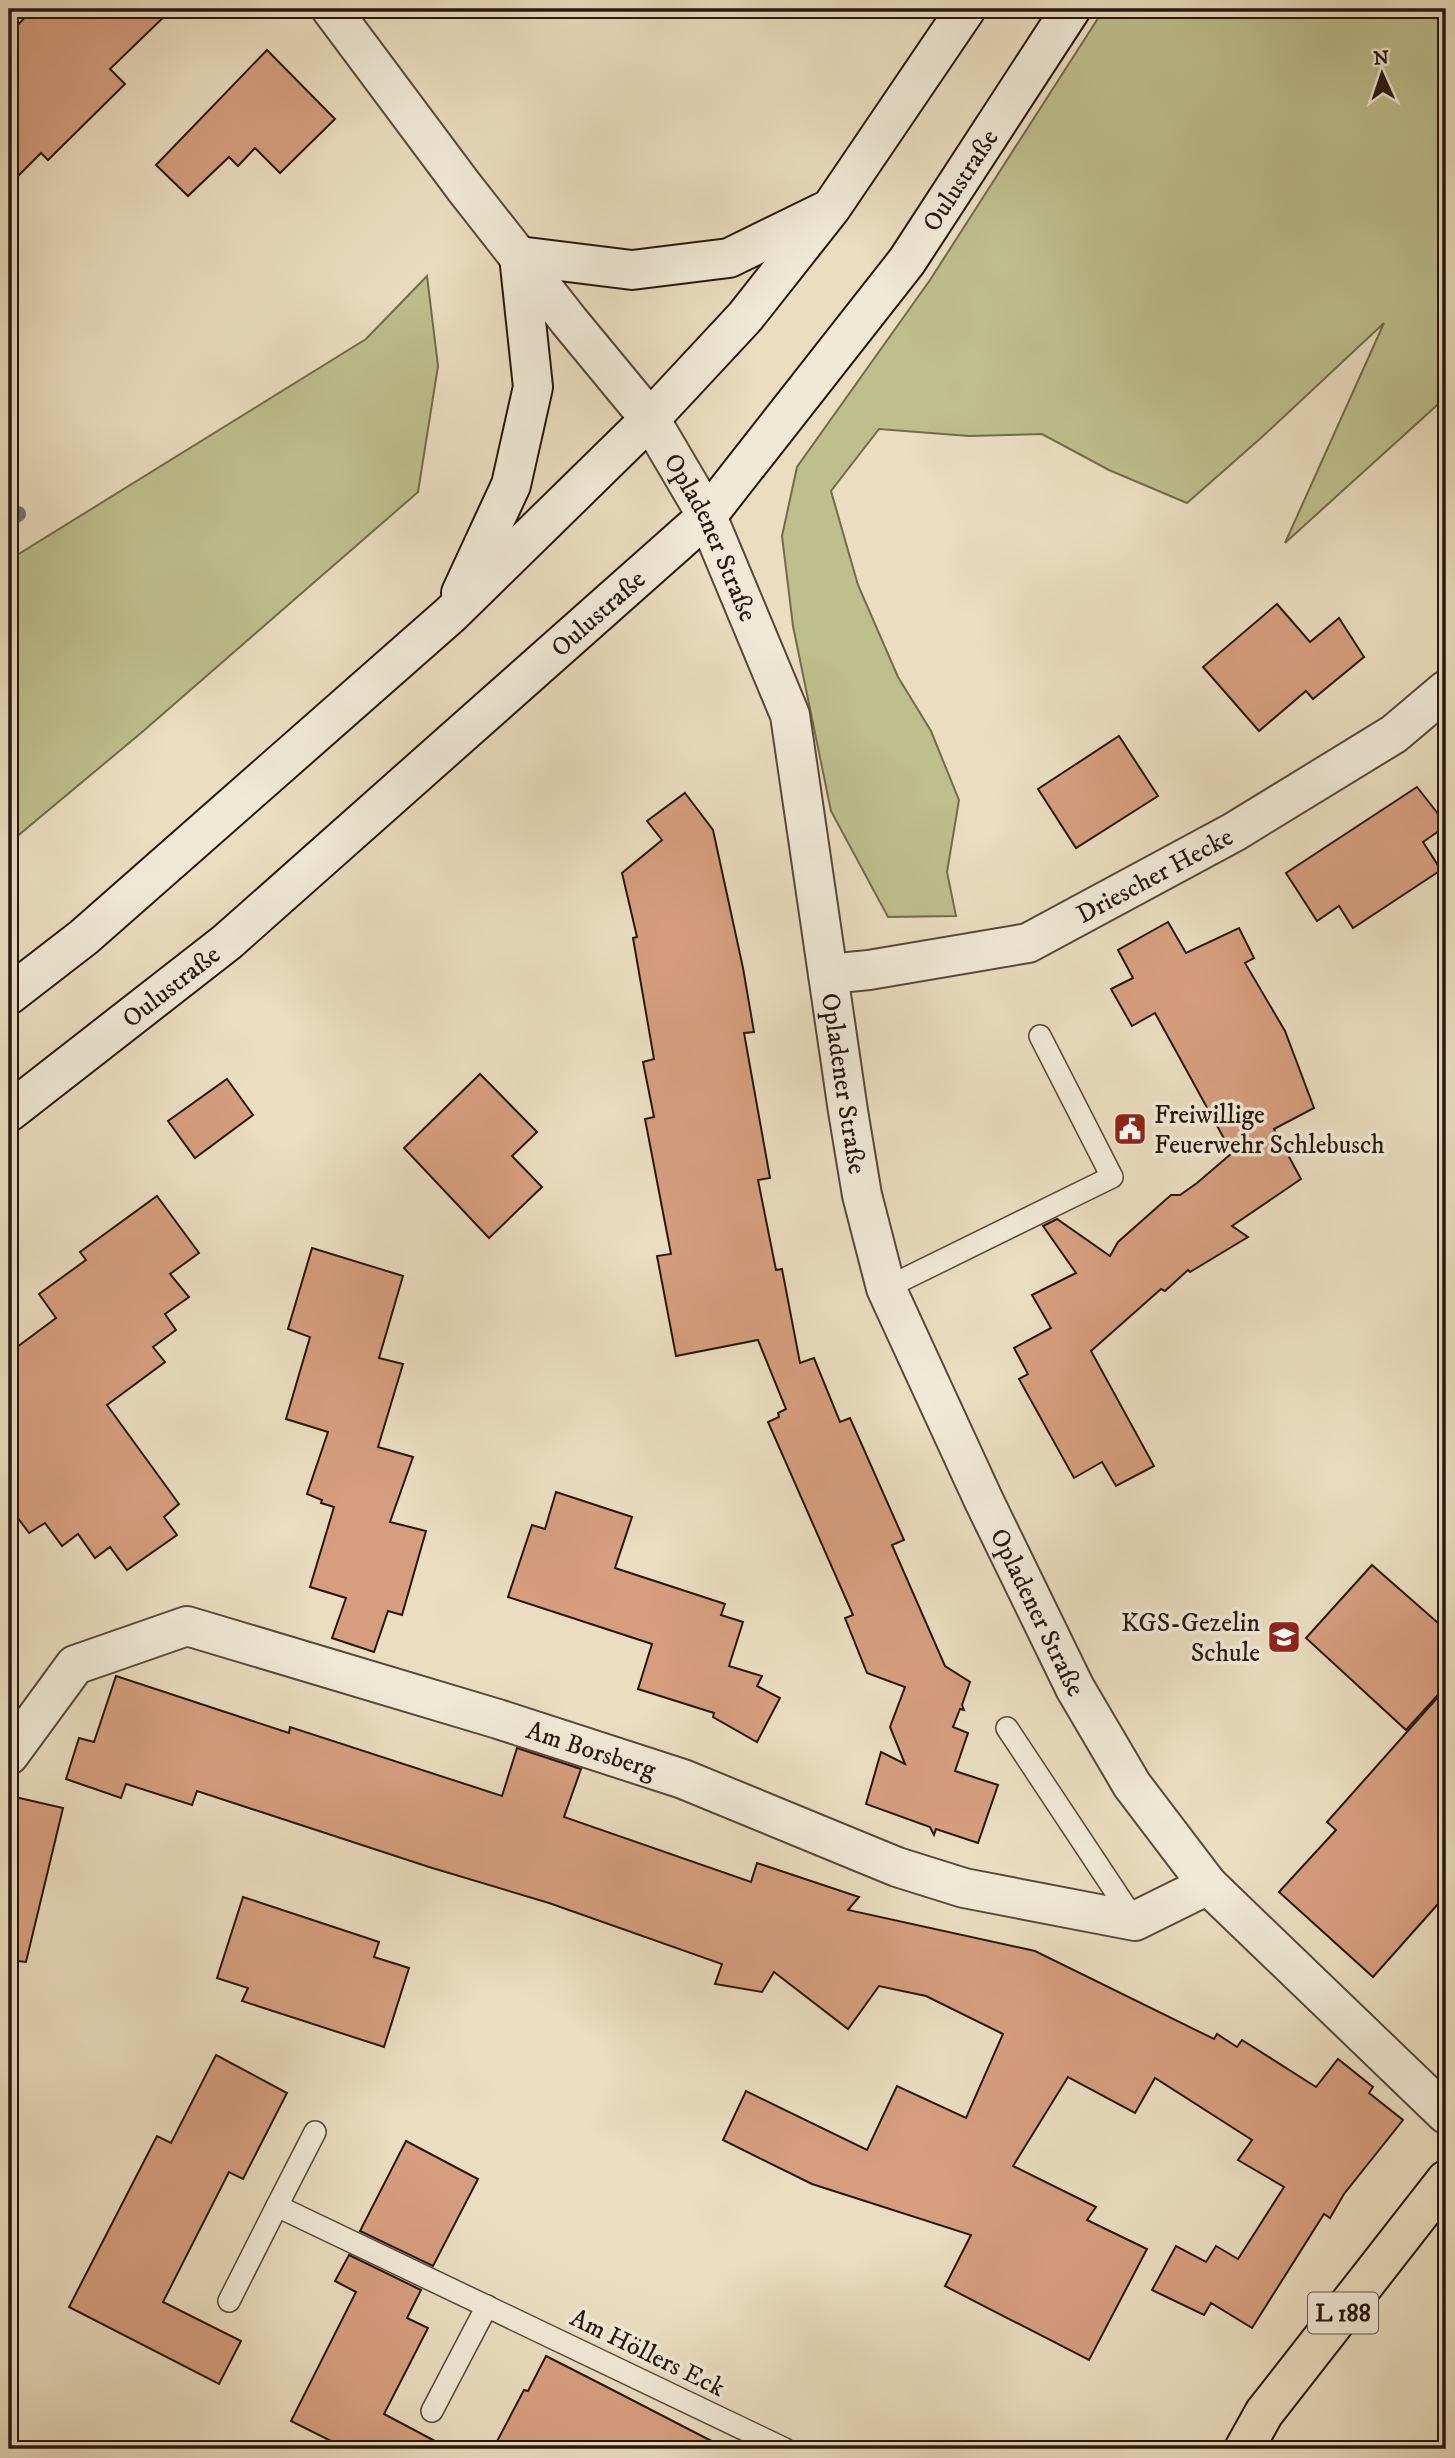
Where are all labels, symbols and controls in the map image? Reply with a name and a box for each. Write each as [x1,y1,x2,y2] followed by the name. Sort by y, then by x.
[1346,38,1416,108] north arrow
[1373,47,1390,70] text: N
[916,123,1006,238] street label: Oulustraße
[656,448,764,627] street label: Opladener Straße
[544,564,653,665] street label: Oulustraße
[1071,821,1239,932] street label: Driescher Hecke
[116,939,227,1036] street label: Oulustraße
[813,991,873,1177] street label: Opladener Straße
[1154,1099,1385,1162] place label: Freiwillige Feuerwehr Schlebusch
[1111,1110,1149,1148] public building icon: Freiwillige Feuerwehr Schlebusch
[982,1523,1091,1703] street label: Opladener Straße
[1121,1607,1260,1670] place label: KGS-Gezelin Schule
[1265,1618,1303,1656] school or university icon: KGS-Gezelin Schule
[522,1714,660,1787] street label: Am Borsberg
[1308,2292,1378,2334] road number: L 188
[564,2302,730,2405] street label: Am Höllers Eck

